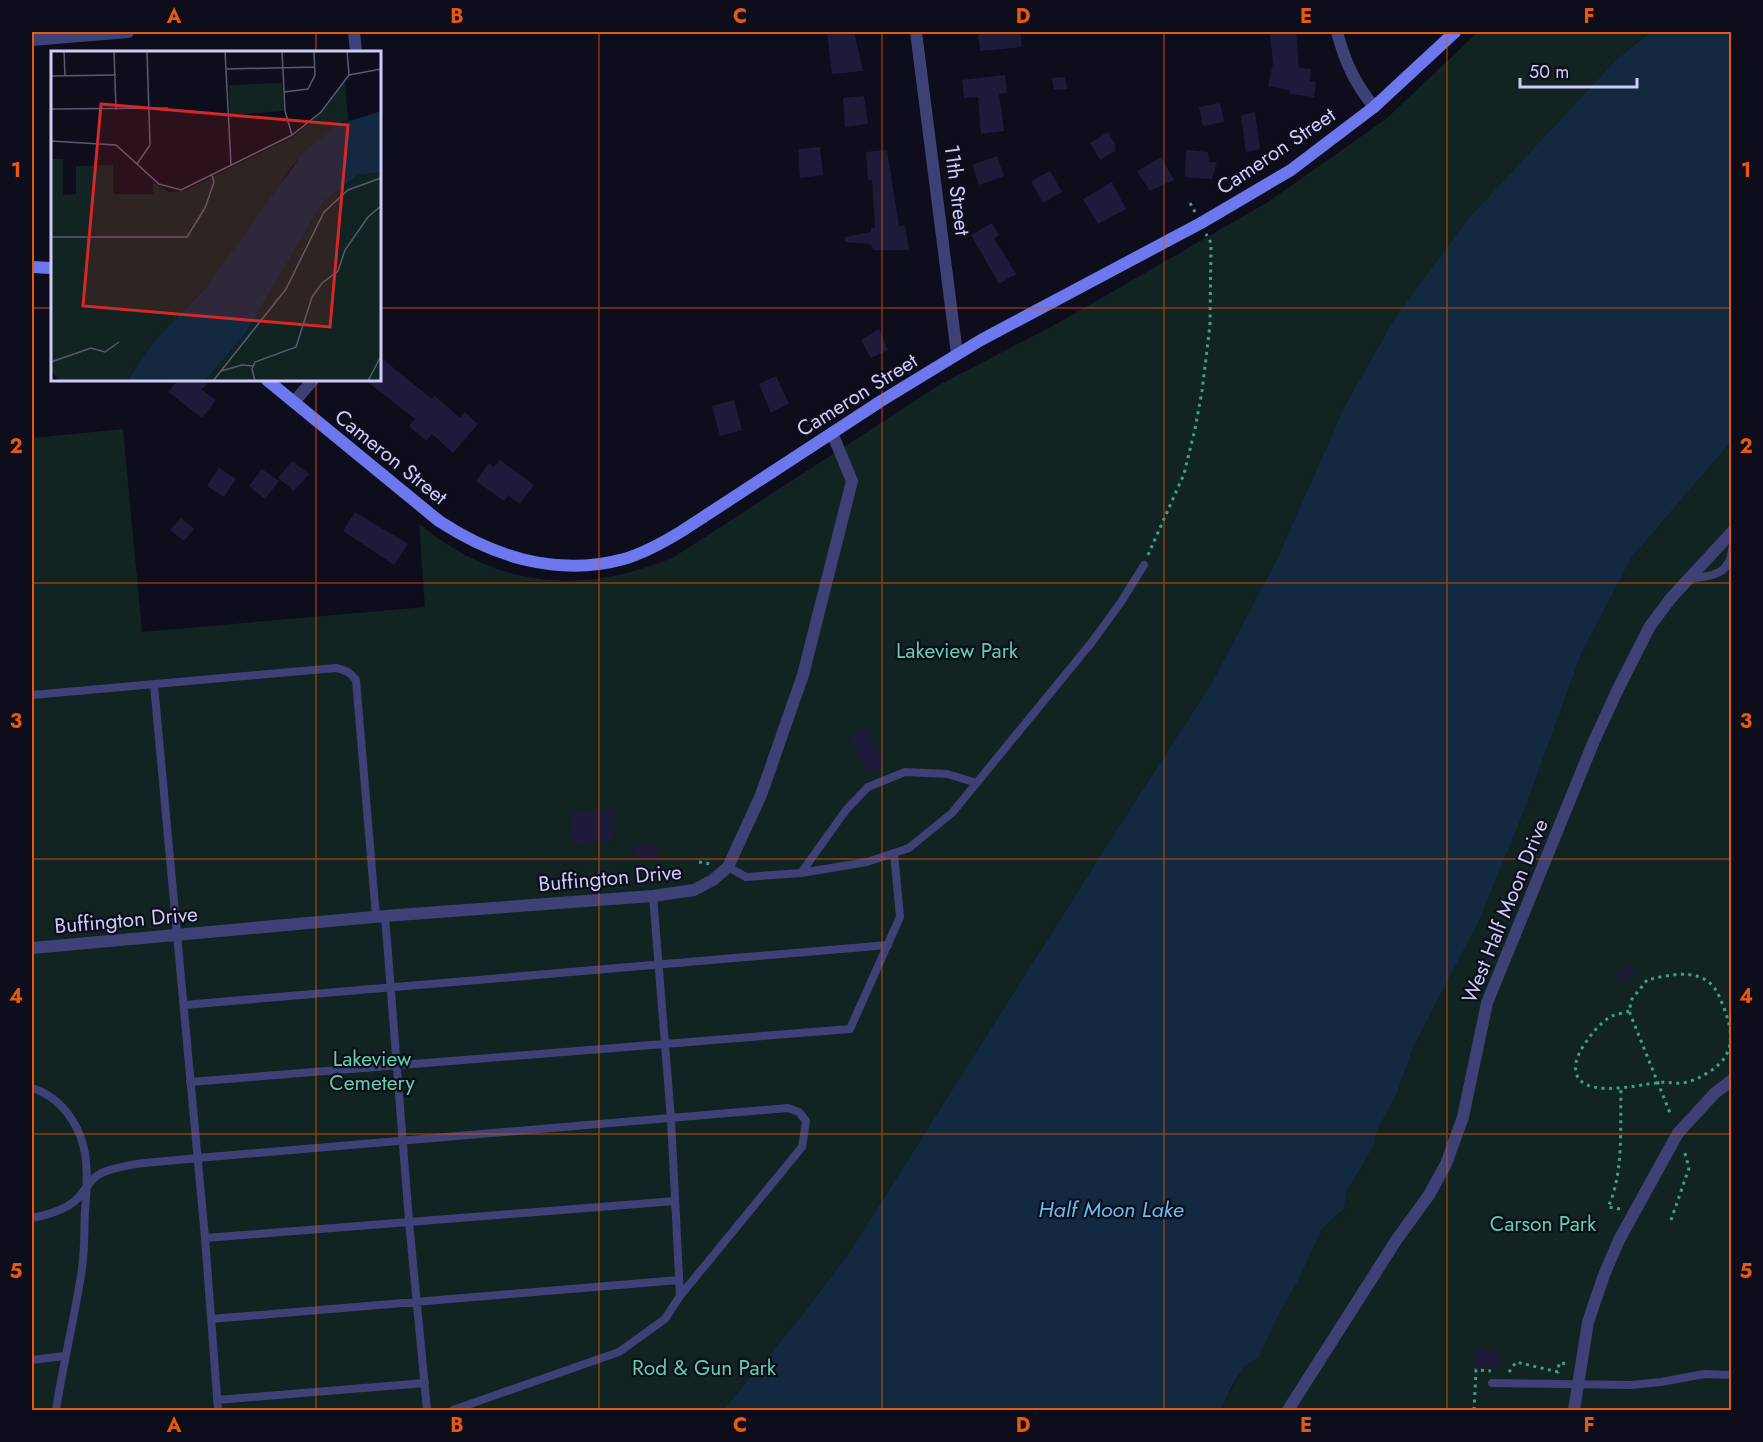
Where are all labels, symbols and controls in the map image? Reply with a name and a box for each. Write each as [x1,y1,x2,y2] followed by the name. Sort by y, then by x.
[166,2,182,31] text: A
[450,2,464,31] text: B
[733,2,747,31] text: C
[1016,2,1030,31] text: D
[1300,2,1312,31] text: E
[1583,2,1595,31] text: F
[51,51,381,381] inset map
[1520,51,1637,89] scale bar
[1529,59,1569,85] text: 50 m
[1211,100,1341,202] street label: Cameron Street
[937,143,977,237] street label: 11th Street
[11,156,21,185] text: 1
[1741,156,1751,185] text: 1
[791,346,923,444] street label: Cameron Street
[328,402,454,512] street label: Cameron Street
[9,432,23,461] text: 2
[1739,432,1753,461] text: 2
[896,636,1019,666] park label: Lakeview Park
[10,707,22,736] text: 3
[1740,707,1752,736] text: 3
[1454,814,1556,1007] street label: West Half Moon Drive
[537,857,683,899] street label: Buffington Drive
[53,899,199,941] street label: Buffington Drive
[9,982,23,1011] text: 4
[1739,982,1753,1011] text: 4
[329,1044,415,1098] park label: Lakeview Cemetery
[1038,1193,1184,1225] water label: Half Moon Lake
[1490,1209,1597,1239] park label: Carson Park
[10,1257,23,1286] text: 5
[1740,1257,1753,1286] text: 5
[632,1353,777,1383] park label: Rod & Gun Park
[166,1411,182,1440] text: A
[450,1411,464,1440] text: B
[733,1411,747,1440] text: C
[1016,1411,1030,1440] text: D
[1300,1411,1312,1440] text: E
[1583,1411,1595,1440] text: F

